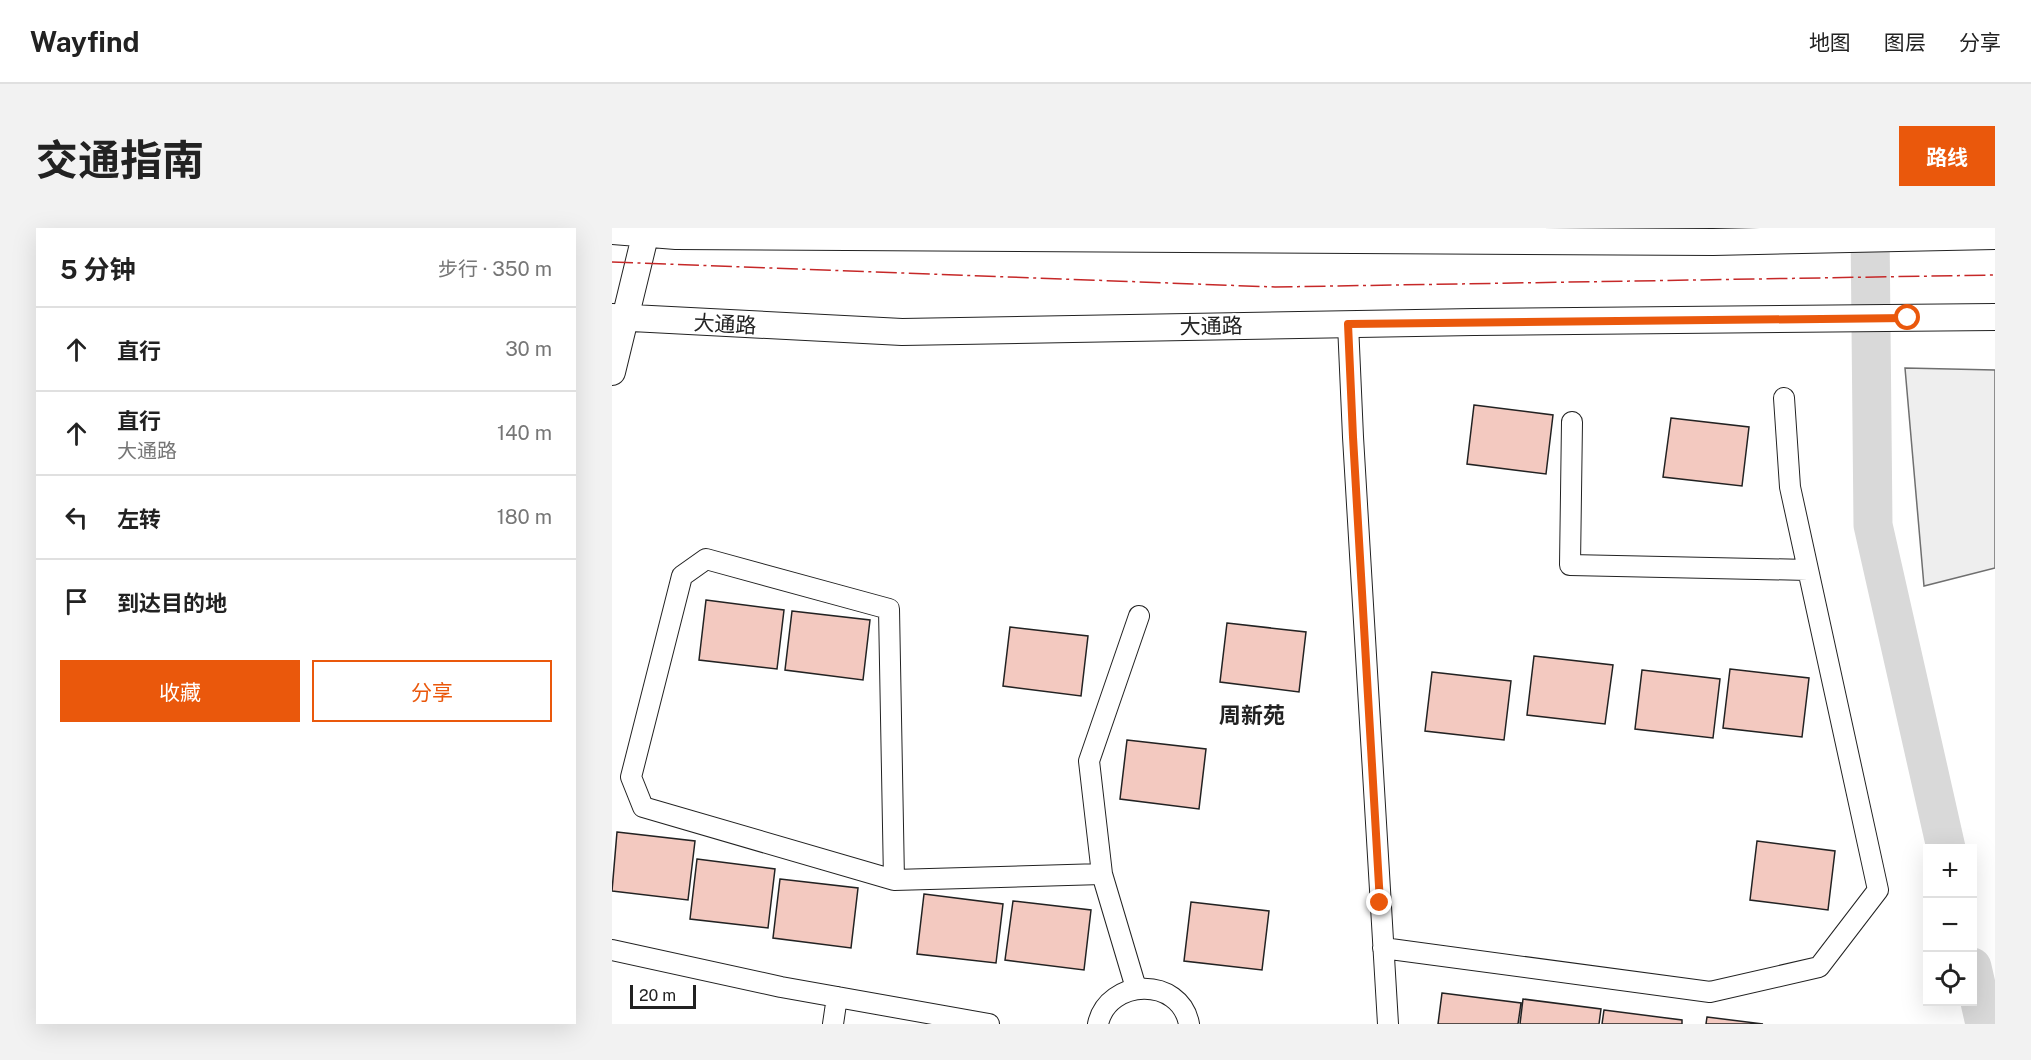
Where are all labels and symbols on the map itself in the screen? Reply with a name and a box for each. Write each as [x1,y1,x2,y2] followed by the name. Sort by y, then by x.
[1894,304,1920,330] route start
[693,310,757,338] street label: 大通路
[1179,313,1243,339] street label: 大通路
[1219,702,1285,728] district label: 周新苑
[1366,889,1392,915] route end
[630,982,696,1010] scale bar

